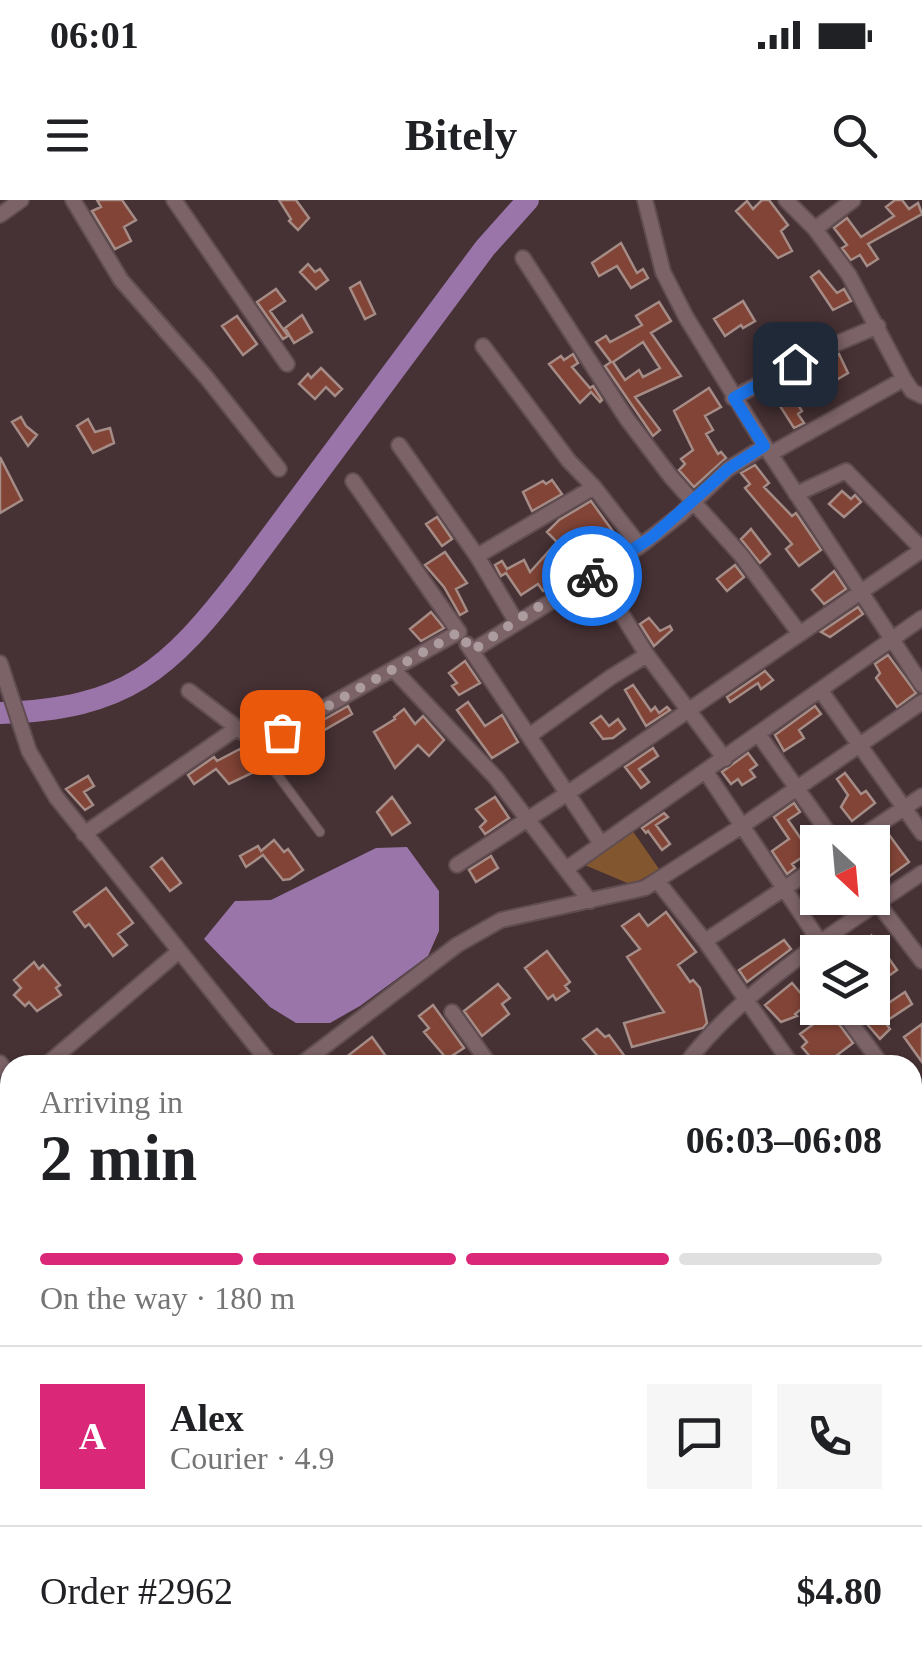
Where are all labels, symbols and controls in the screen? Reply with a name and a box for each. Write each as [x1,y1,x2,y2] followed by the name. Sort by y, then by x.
[50,14,139,56] text: 06:01
[40,108,95,163] icon: menu
[827,108,882,163] icon: search
[405,110,517,160] text: Bitely
[753,322,838,407] pin
[768,337,823,392] icon: home
[542,526,642,626] courier
[565,549,620,604] icon: bike
[240,690,325,775] pin
[255,705,310,760] icon: bag
[800,825,890,915] north arrow
[800,825,890,1025] map controls
[800,935,890,1025] button: layers
[40,1084,183,1120] text: Arriving in
[686,1119,882,1161] text: 06:03–06:08
[40,1122,197,1194] text: 2 min
[40,1280,295,1316] text: On the way · 180 m
[647,1384,752,1489] button: chat
[777,1384,882,1489] button: phone
[170,1397,244,1439] text: Alex
[79,1415,106,1457] text: A
[170,1440,334,1476] text: Courier · 4.9
[40,1570,233,1612] text: Order #2962
[797,1570,882,1612] text: $4.80

